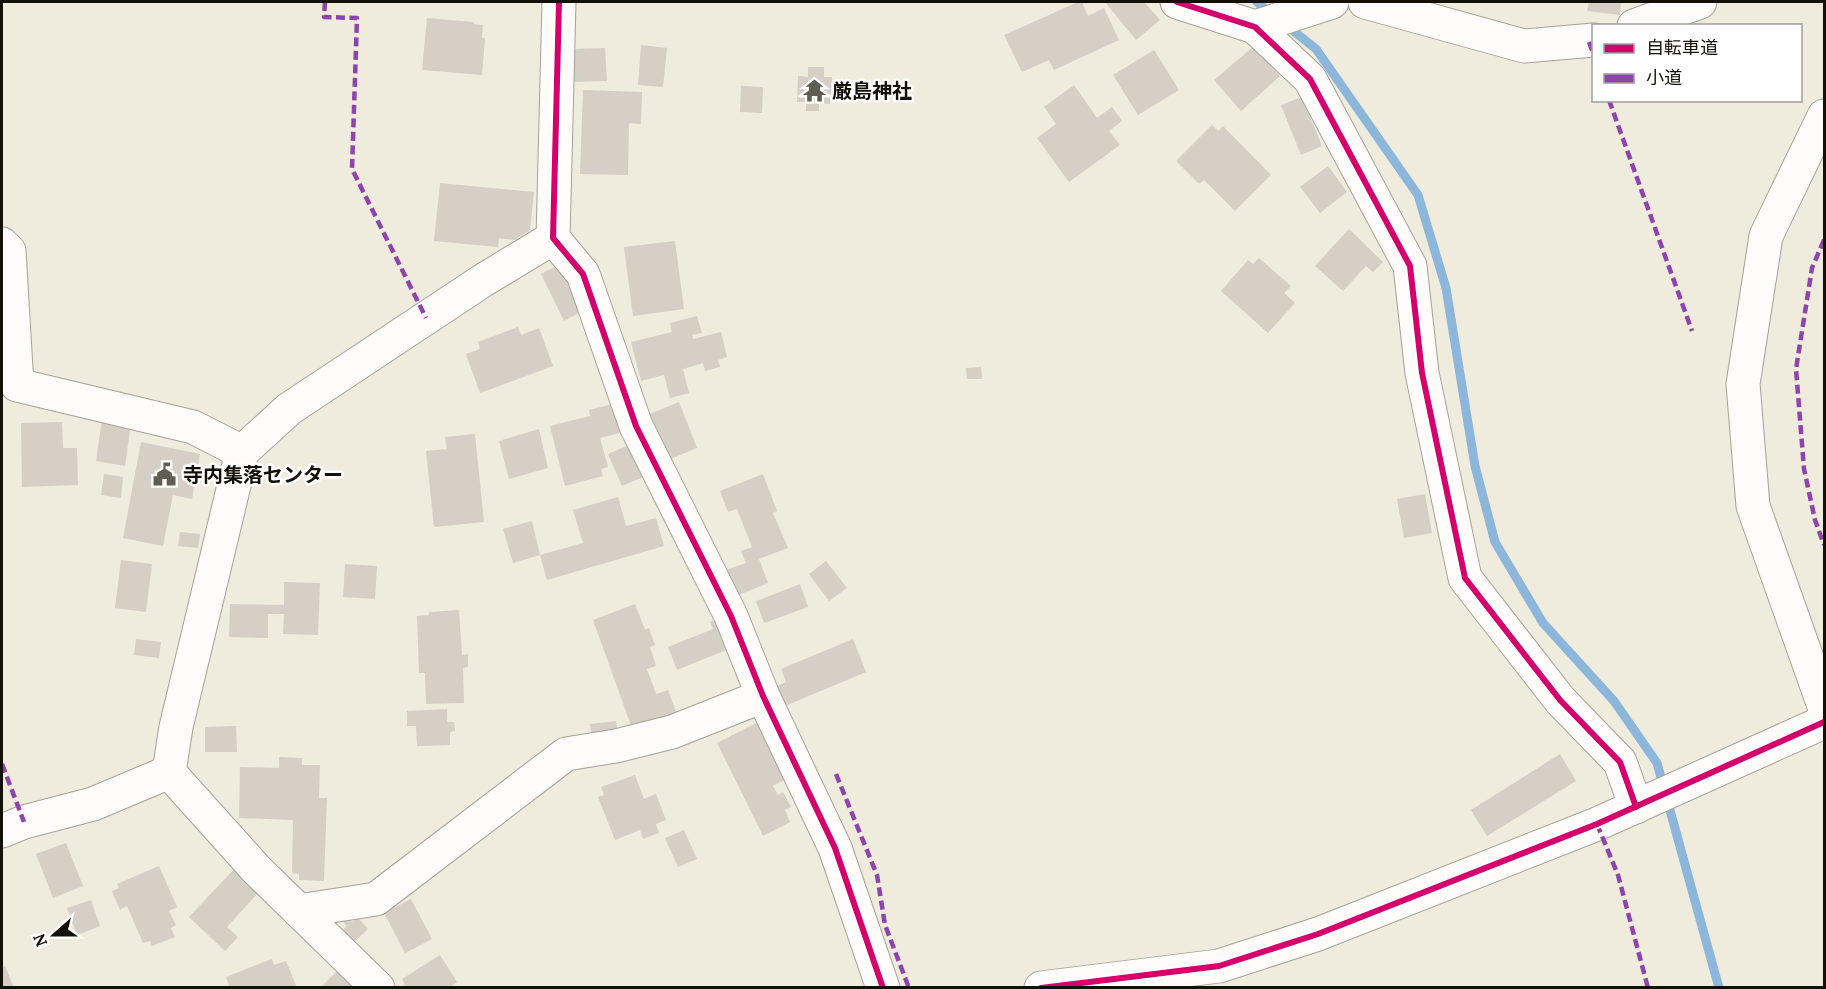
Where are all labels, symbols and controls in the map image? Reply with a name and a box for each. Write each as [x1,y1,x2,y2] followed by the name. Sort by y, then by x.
[1592,24,1802,102] legend
[1646,36,1718,59] text: 自転車道
[1646,66,1682,89] text: 小道
[801,77,827,103] temple icon: 厳島神社
[832,78,912,103] place label: 厳島神社
[152,461,178,487] public building icon: 寺内集落センター
[183,462,343,487] place label: 寺内集落センター
[24,905,84,965] north arrow
[28,931,52,950] text: N

